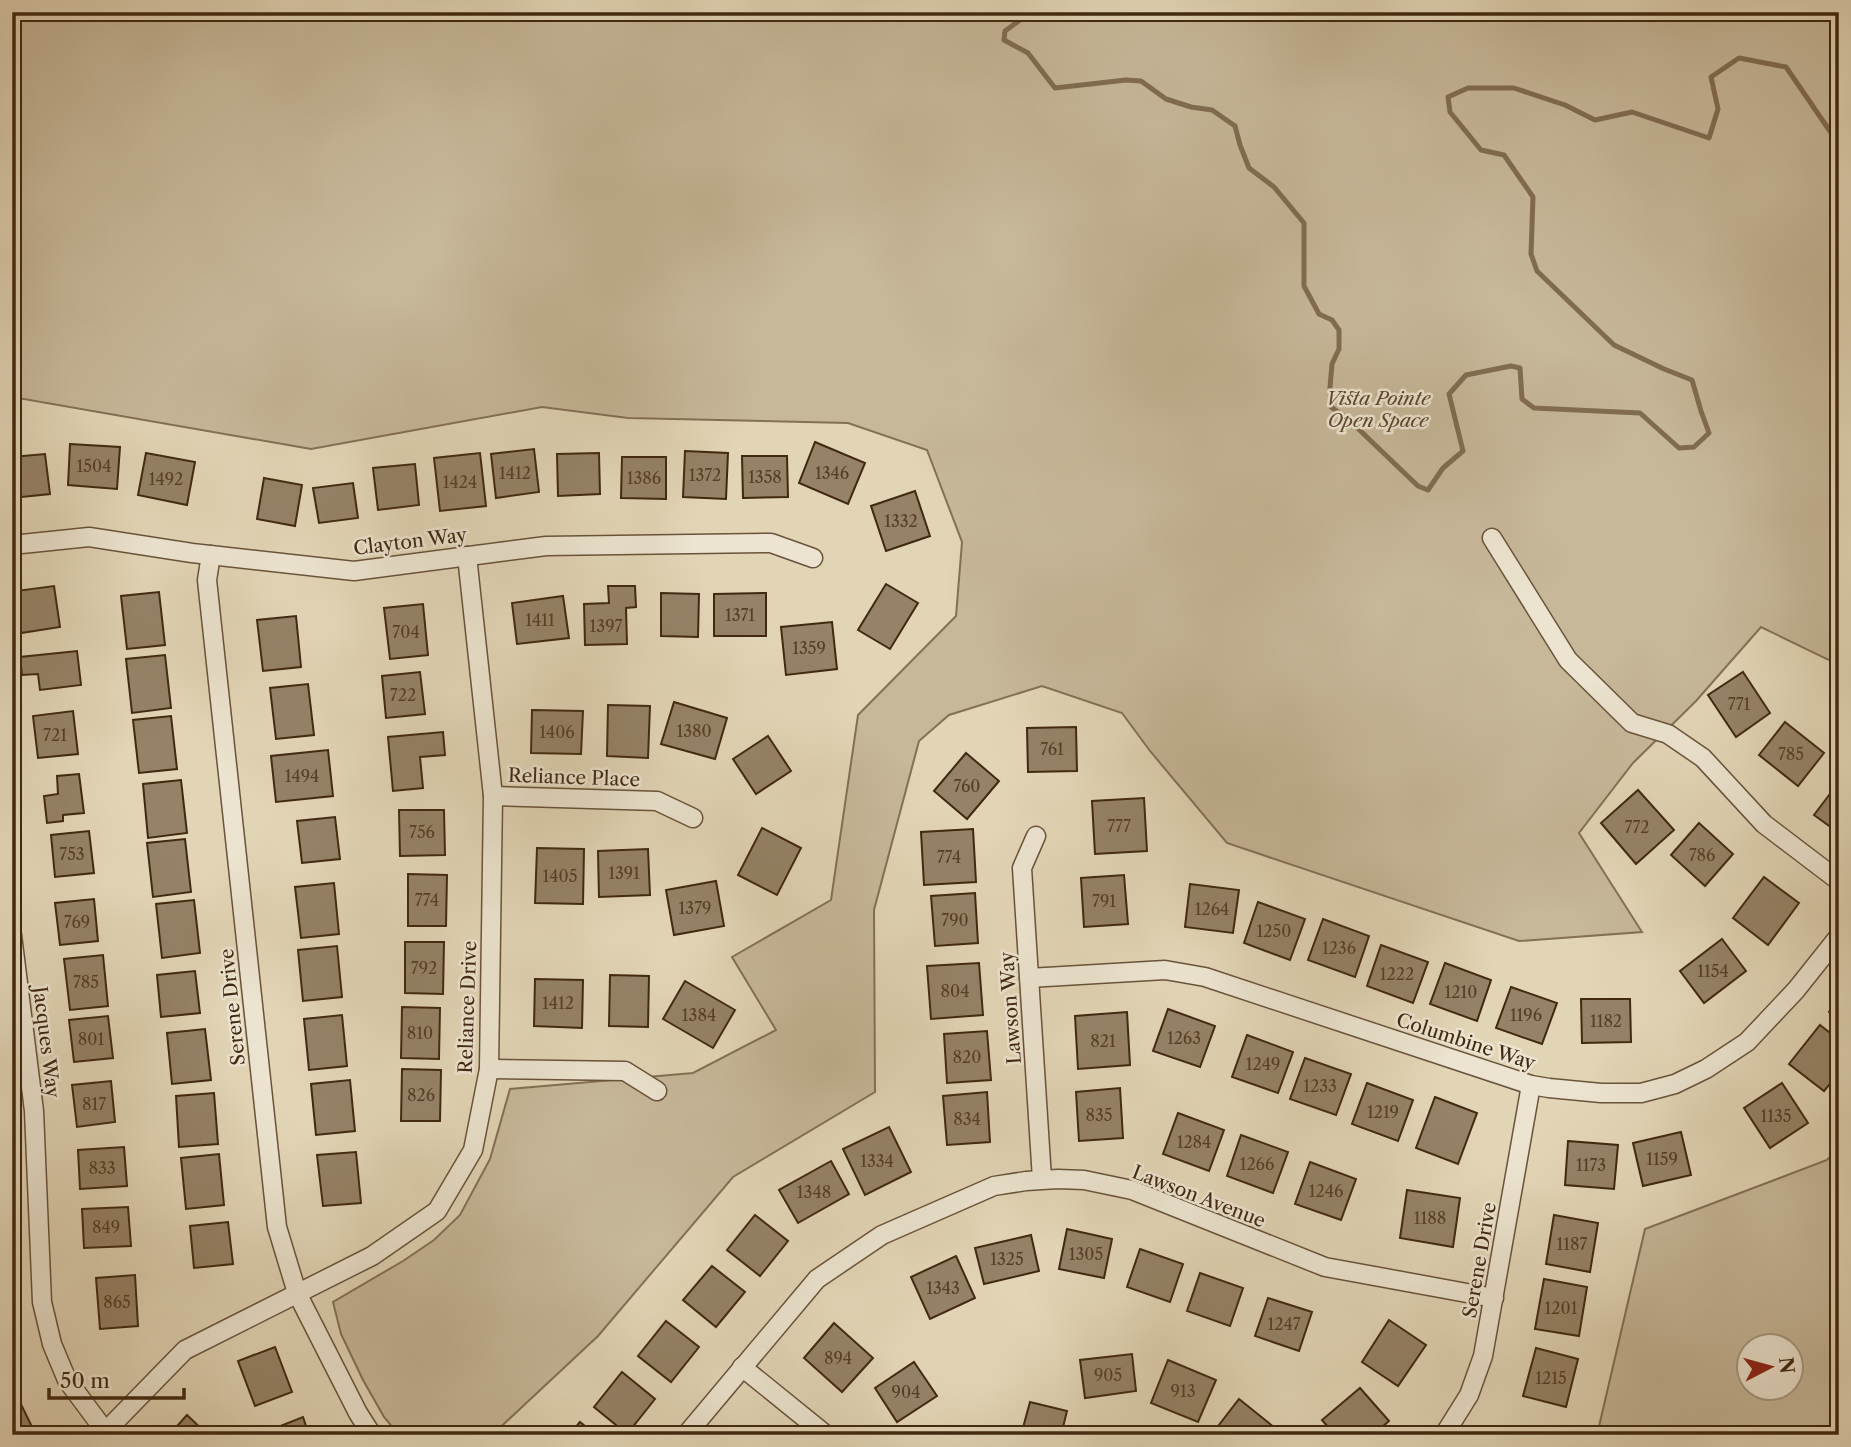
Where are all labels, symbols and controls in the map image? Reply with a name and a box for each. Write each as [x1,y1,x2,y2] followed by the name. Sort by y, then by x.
[1326,387,1431,432] park label: Vista Pointe Open Space
[77,456,111,476] house number: 1504
[499,463,531,483] house number: 1412
[815,463,849,483] house number: 1346
[689,465,721,485] house number: 1372
[748,467,782,487] house number: 1358
[627,468,661,488] house number: 1386
[149,469,183,489] house number: 1492
[443,472,477,492] house number: 1424
[884,511,918,531] house number: 1332
[352,523,469,560] street label: Clayton Way
[725,605,755,625] house number: 1371
[525,610,555,630] house number: 1411
[590,616,623,636] house number: 1397
[392,622,420,642] house number: 704
[792,638,826,658] house number: 1359
[390,685,416,705] house number: 722
[1728,694,1751,714] house number: 771
[676,721,712,741] house number: 1380
[539,722,575,742] house number: 1406
[43,725,67,745] house number: 721
[1040,739,1064,759] house number: 761
[1778,744,1804,764] house number: 785
[507,764,640,791] street label: Reliance Place
[285,766,319,786] house number: 1494
[953,776,981,796] house number: 760
[1107,816,1131,836] house number: 777
[1625,817,1649,837] house number: 772
[409,822,435,842] house number: 756
[59,844,85,864] house number: 753
[1689,845,1715,865] house number: 786
[937,847,961,867] house number: 774
[608,863,640,883] house number: 1391
[543,866,577,886] house number: 1405
[415,890,439,910] house number: 774
[1092,891,1116,911] house number: 791
[679,898,711,918] house number: 1379
[1195,899,1229,919] house number: 1264
[941,910,969,930] house number: 790
[64,912,90,932] house number: 769
[1257,921,1291,941] house number: 1250
[1322,938,1356,958] house number: 1236
[454,940,481,1074] street label: Reliance Drive
[215,947,250,1067] street label: Serene Drive
[995,951,1026,1065] street label: Lawson Way
[411,958,437,978] house number: 792
[1697,961,1729,981] house number: 1154
[1380,964,1414,984] house number: 1222
[73,972,99,992] house number: 785
[941,981,969,1001] house number: 804
[28,982,65,1100] street label: Jacques Way
[1445,982,1477,1002] house number: 1210
[542,993,574,1013] house number: 1412
[682,1005,716,1025] house number: 1384
[1510,1005,1542,1025] house number: 1196
[1393,1008,1539,1075] street label: Columbine Way
[1590,1011,1622,1031] house number: 1182
[407,1023,433,1043] house number: 810
[1167,1028,1201,1048] house number: 1263
[78,1029,104,1049] house number: 801
[1090,1031,1116,1051] house number: 821
[953,1047,981,1067] house number: 820
[1246,1054,1280,1074] house number: 1249
[1303,1076,1337,1096] house number: 1233
[407,1085,435,1105] house number: 826
[82,1094,106,1114] house number: 817
[1367,1102,1399,1122] house number: 1219
[1086,1105,1112,1125] house number: 835
[1761,1106,1791,1126] house number: 1135
[953,1109,981,1129] house number: 834
[1177,1132,1211,1152] house number: 1284
[1646,1149,1678,1169] house number: 1159
[860,1151,894,1171] house number: 1334
[1240,1154,1274,1174] house number: 1266
[1576,1155,1606,1175] house number: 1173
[88,1158,116,1178] house number: 833
[1129,1160,1269,1232] street label: Lawson Avenue
[1309,1181,1343,1201] house number: 1246
[797,1182,831,1202] house number: 1348
[1458,1200,1501,1320] street label: Serene Drive
[1414,1208,1446,1228] house number: 1188
[92,1217,120,1237] house number: 849
[1557,1234,1588,1254] house number: 1187
[1069,1244,1103,1264] house number: 1305
[990,1249,1024,1269] house number: 1325
[926,1278,960,1298] house number: 1343
[103,1292,131,1312] house number: 865
[1545,1298,1578,1318] house number: 1201
[1267,1314,1301,1334] house number: 1247
[1736,1332,1806,1402] north arrow
[824,1348,852,1368] house number: 894
[49,1356,184,1400] scale bar
[1774,1356,1799,1375] text: N
[1094,1365,1122,1385] house number: 905
[60,1368,110,1393] text: 50 m
[1535,1368,1567,1388] house number: 1215
[1171,1381,1195,1401] house number: 913
[892,1382,920,1402] house number: 904

